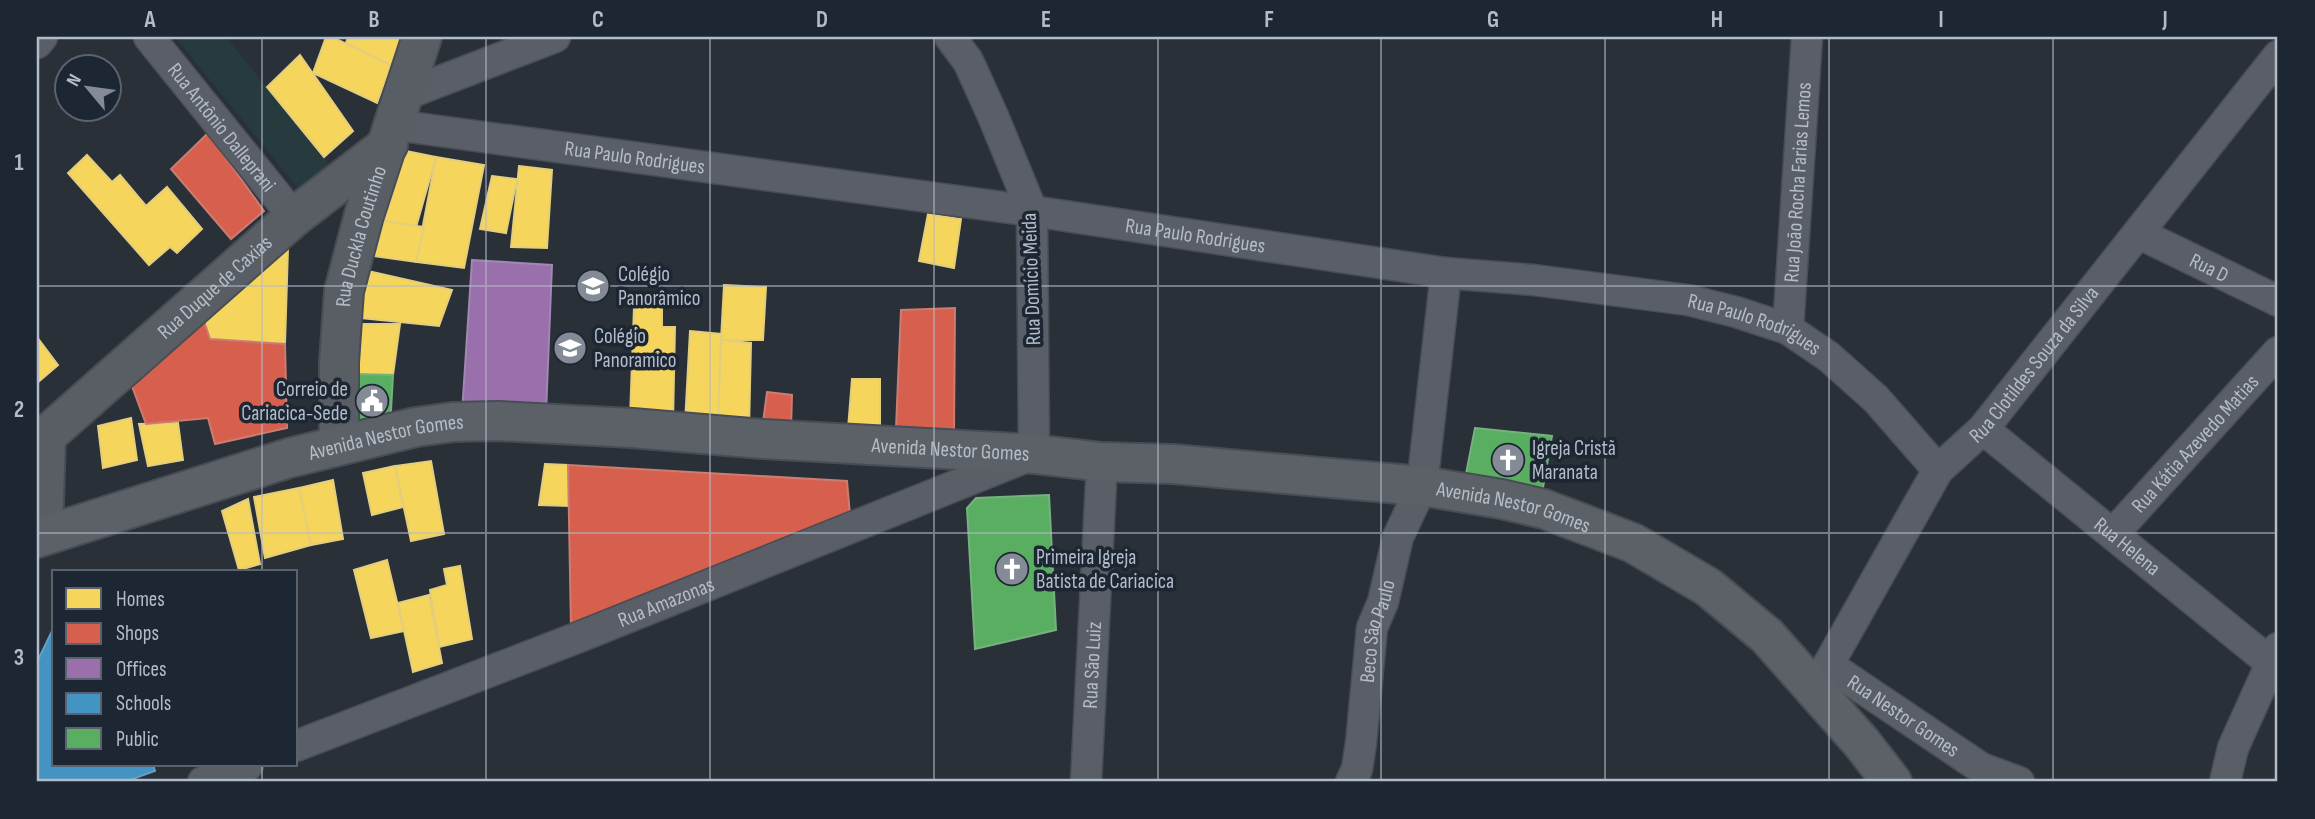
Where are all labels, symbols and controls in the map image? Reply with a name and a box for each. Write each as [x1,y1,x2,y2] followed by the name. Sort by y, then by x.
[144,6,157,34] text: A
[369,6,380,34] text: B
[592,6,604,34] text: C
[816,6,828,34] text: D
[1041,6,1051,34] text: E
[1264,6,1274,34] text: F
[1487,6,1499,34] text: G
[1711,6,1723,34] text: H
[1938,6,1944,34] text: I
[2161,6,2168,34] text: J
[52,52,122,122] north arrow
[162,58,281,197] street label: Rua Antônio Dalleprani
[62,70,87,91] text: N
[1779,82,1817,283] street label: Rua João Rocha Farias Lemos
[563,136,706,180] street label: Rua Paulo Rodrigues
[14,149,24,177] text: 1
[331,163,392,308] street label: Rua Duckla Coutinho
[1017,212,1046,346] street label: Rua Domício Meida
[1124,213,1267,259] street label: Rua Paulo Rodrigues
[153,230,277,345] street label: Rua Duque de Caxias
[2185,248,2233,288] street label: Rua D
[618,262,701,311] place label: Colégio Panorâmico
[574,267,612,305] school or university icon: Colégio Panorâmico
[1964,281,2104,448] street label: Rua Clotildes Souza da Silva
[1685,288,1826,361] street label: Rua Paulo Rodrigues
[594,324,677,373] place label: Colégio Panoramico
[551,329,589,367] school or university icon: Colégio Panoramico
[2126,370,2264,518] street label: Rua Kátia Azevedo Matias
[241,377,348,426] place label: Correio de Cariacica-Sede
[353,382,391,420] public building icon: Correio de Cariacica-Sede
[14,396,24,424] text: 2
[305,410,464,466] street label: Avenida Nestor Gomes
[870,433,1030,467] street label: Avenida Nestor Gomes
[1532,436,1616,485] place label: Igreja Cristã Maranata
[1489,441,1527,479] church icon: Igreja Cristã Maranata
[1434,476,1594,539] street label: Avenida Nestor Gomes
[2089,512,2165,581] street label: Rua Helena
[1036,545,1174,594] place label: Primeira Igreja Batista de Cariacica
[993,550,1031,588] church icon: Primeira Igreja Batista de Cariacica
[52,570,298,766] legend
[614,572,718,633] street label: Rua Amazonas
[1355,578,1401,684] street label: Beco São Paulo
[116,587,165,612] text: Homes
[116,621,159,646] text: Shops
[1078,621,1107,709] street label: Rua São Luiz
[14,644,24,672] text: 3
[116,657,167,682] text: Offices
[1842,670,1964,763] street label: Rua Nestor Gomes
[116,691,171,716] text: Schools
[116,727,159,752] text: Public

